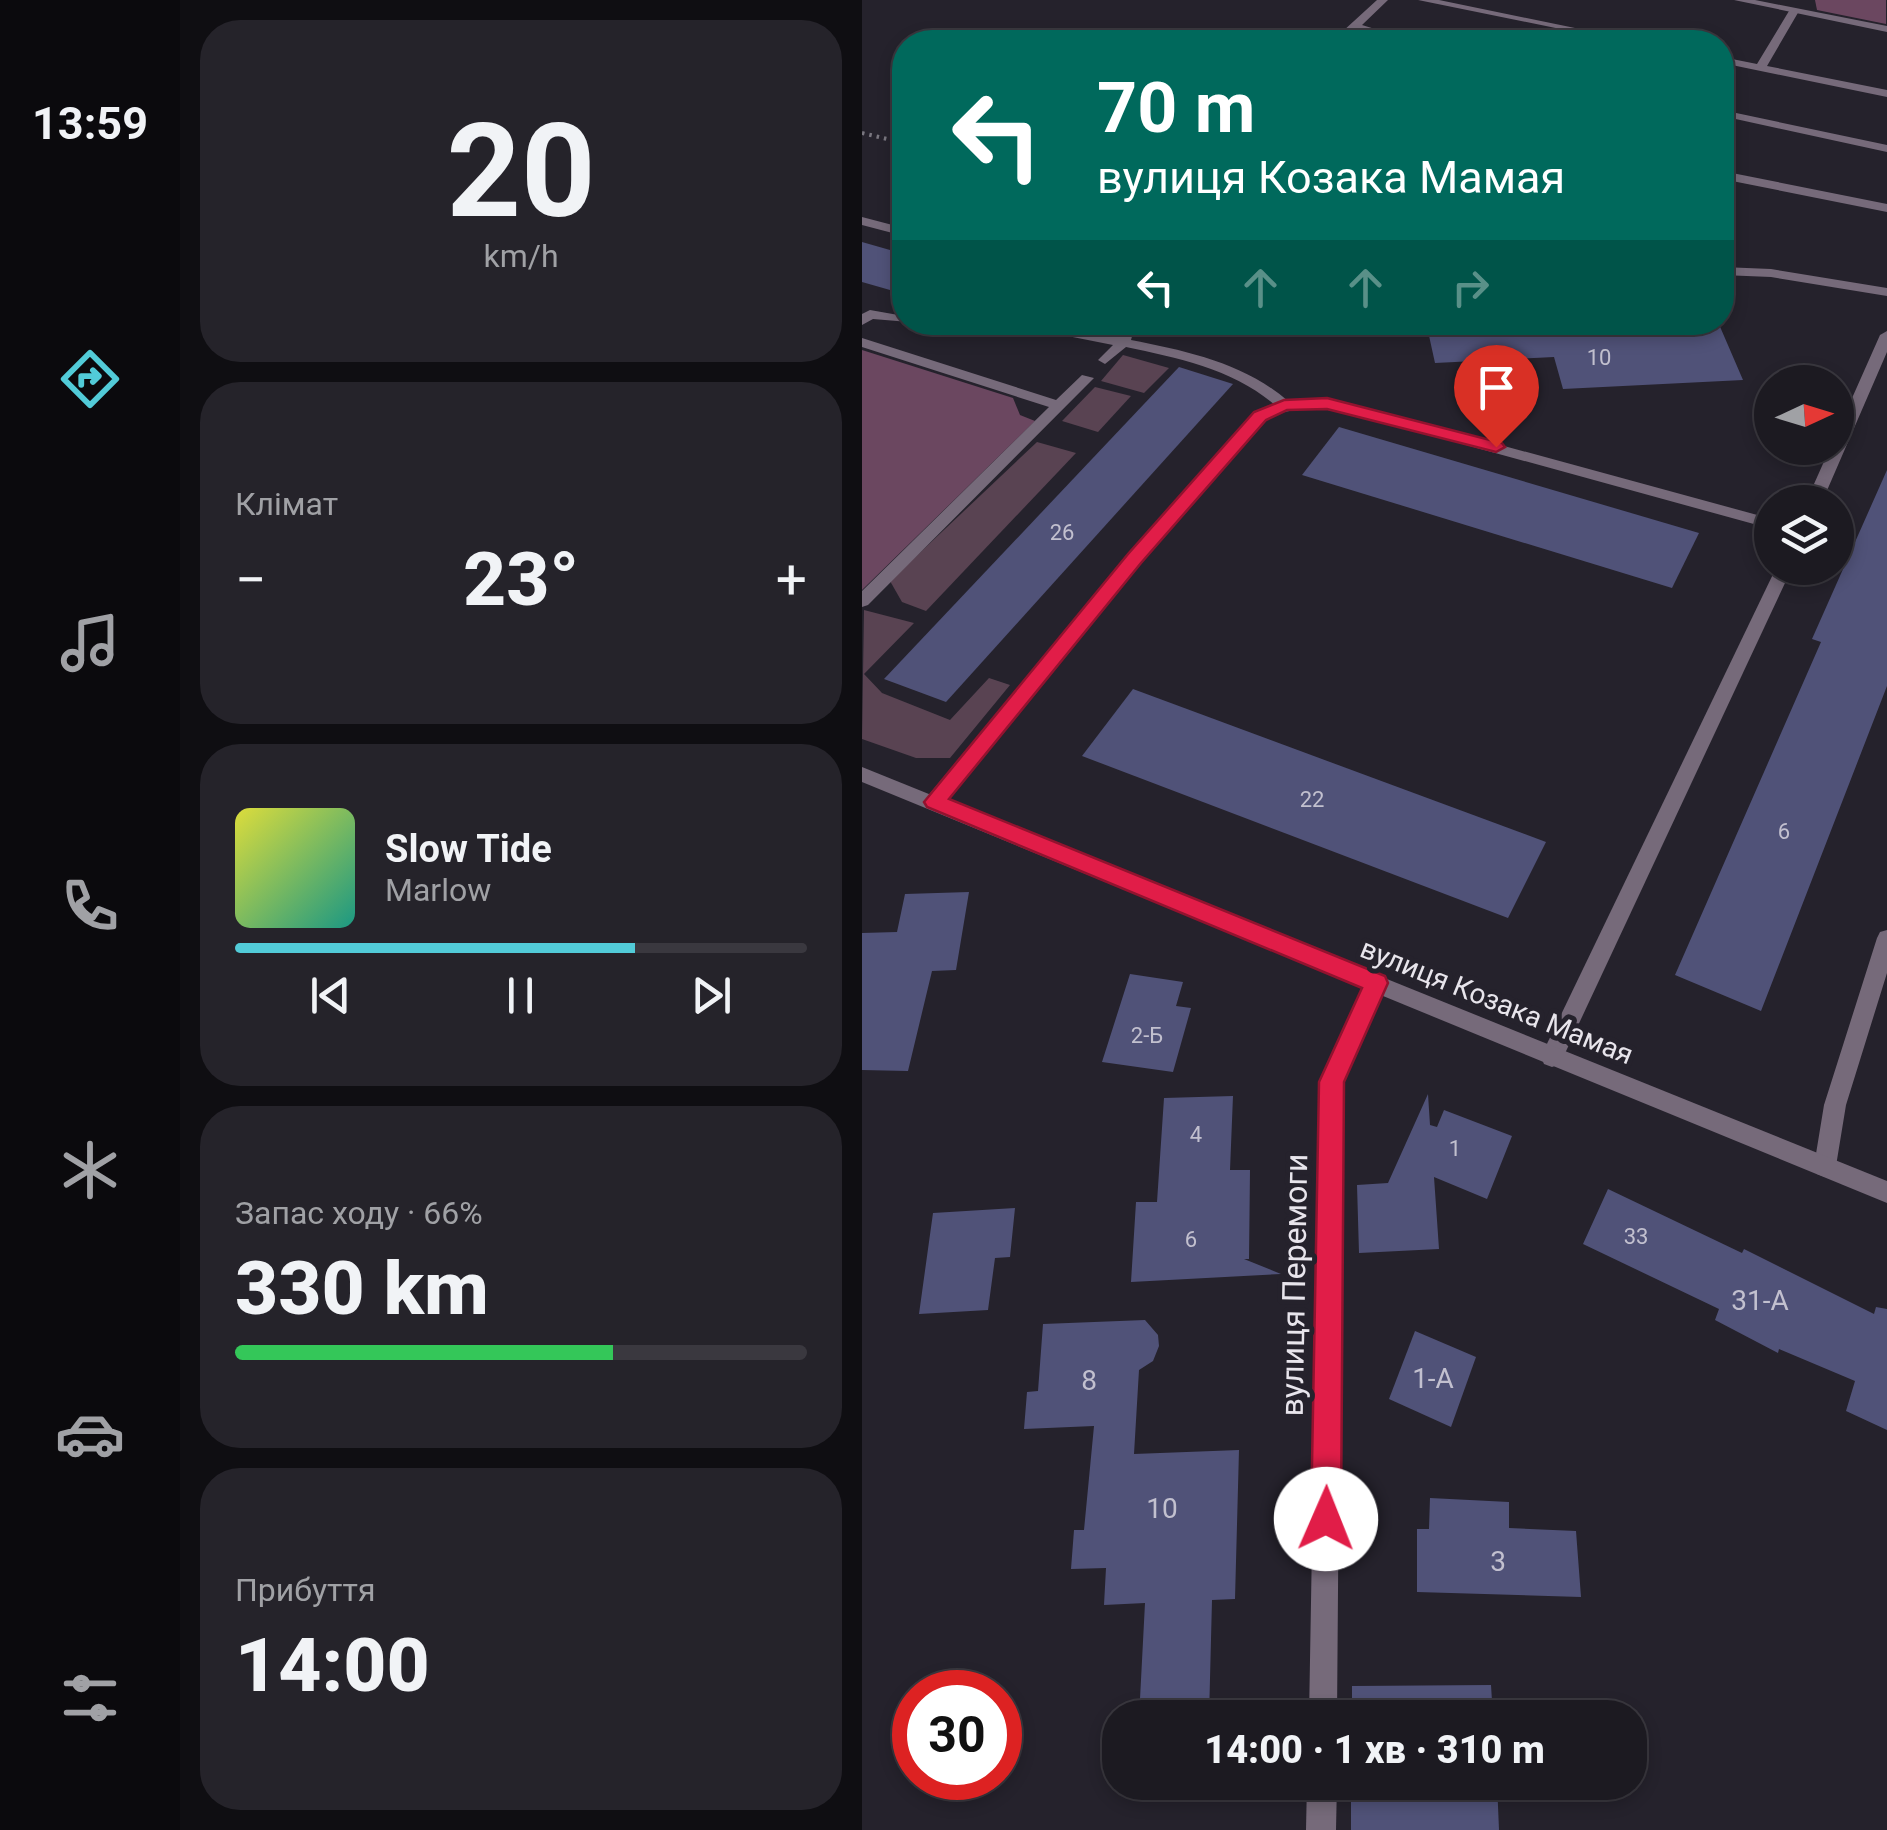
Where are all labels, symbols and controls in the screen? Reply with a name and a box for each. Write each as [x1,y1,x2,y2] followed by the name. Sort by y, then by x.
[1097,67,1255,149] text: 70 m
[932,70,1062,200] icon: left
[446,95,596,248] text: 20
[32,97,148,150] text: 13:59
[1097,151,1565,204] text: вулиця Козака Мамая
[483,237,559,275] text: km/h
[1128,260,1183,315] icon: left
[1233,260,1288,315] icon: ahead
[1338,260,1393,315] icon: ahead
[1443,260,1498,315] icon: right
[55,344,125,414] icon: directions
[1454,345,1539,448] pin
[1587,345,1611,370] house number: 10
[1469,360,1524,415] icon: arrive
[1754,365,1854,465] north arrow
[1754,365,1854,585] map controls
[235,485,338,523] text: Клімат
[1754,485,1854,585] button: layers
[1050,520,1074,545] house number: 26
[463,535,579,623] text: 23°
[235,548,266,612] text: −
[776,548,807,612] text: +
[55,608,125,678] icon: music
[1300,787,1324,812] house number: 22
[1778,819,1790,844] house number: 6
[385,827,552,871] text: Slow Tide
[55,871,125,941] icon: phone
[385,871,491,909] text: Marlow
[1356,932,1638,1071] street label: вулиця Козака Мамая
[303,968,358,1023] icon: previous
[493,968,548,1023] icon: pause
[684,968,739,1023] icon: next
[1131,1023,1163,1048] house number: 2-Б
[1190,1122,1202,1147] house number: 4
[55,1135,125,1205] icon: climate
[1449,1136,1461,1161] house number: 1
[1273,1153,1315,1417] street label: вулиця Перемоги
[235,1194,483,1232] text: Запас ходу · 66%
[1624,1224,1648,1249] house number: 33
[1185,1227,1197,1252] house number: 6
[235,1244,489,1332] text: 330 km
[1731,1284,1789,1317] house number: 31-А
[1412,1362,1454,1395] house number: 1-А
[1081,1364,1097,1397] house number: 8
[55,1399,125,1469] icon: car
[1274,1467,1378,1571] position arrow
[1146,1492,1178,1525] house number: 10
[1490,1545,1506,1578] house number: 3
[235,1571,375,1609] text: Прибуття
[235,1621,430,1709] text: 14:00
[55,1663,125,1733] icon: filters
[892,1670,1022,1800] speed limit sign: 30
[1204,1728,1545,1772] text: 14:00 · 1 хв · 310 m

